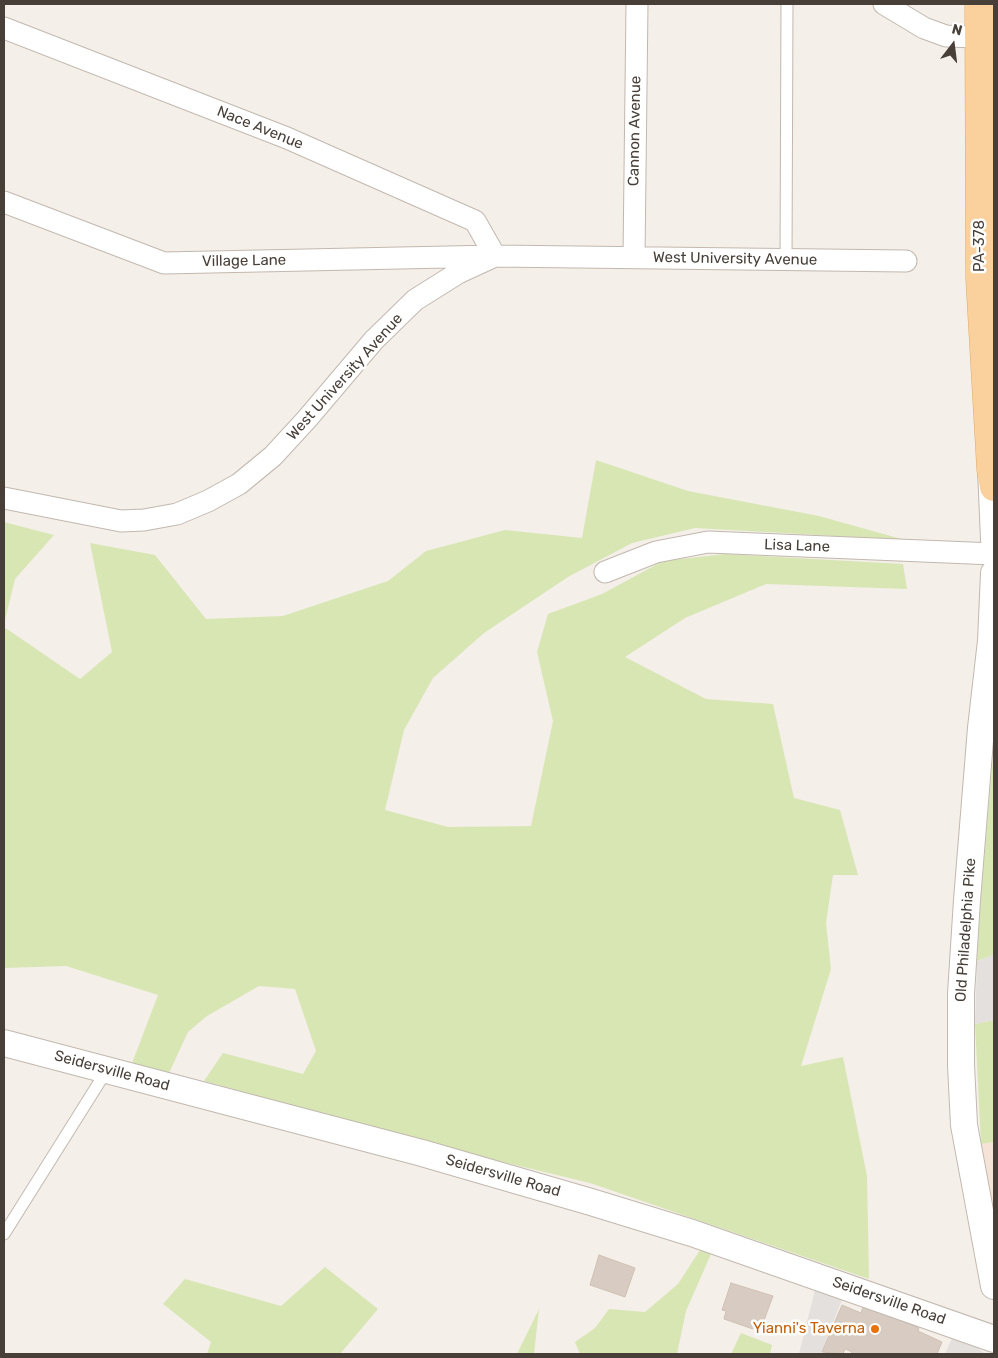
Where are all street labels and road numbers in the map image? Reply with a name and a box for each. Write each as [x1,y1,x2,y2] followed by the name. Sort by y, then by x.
[625,76,645,186] street label: Cannon Avenue
[214,102,306,154] street label: Nace Avenue
[971,220,989,272] street label: PA-378
[653,249,817,269] street label: West University Avenue
[202,251,286,271] street label: Village Lane
[283,310,407,444] street label: West University Avenue
[764,536,830,556] street label: Lisa Lane
[952,857,980,1003] street label: Old Philadelphia Pike
[52,1047,172,1095] street label: Seidersville Road
[444,1151,562,1201] street label: Seidersville Road
[830,1273,948,1329] street label: Seidersville Road

